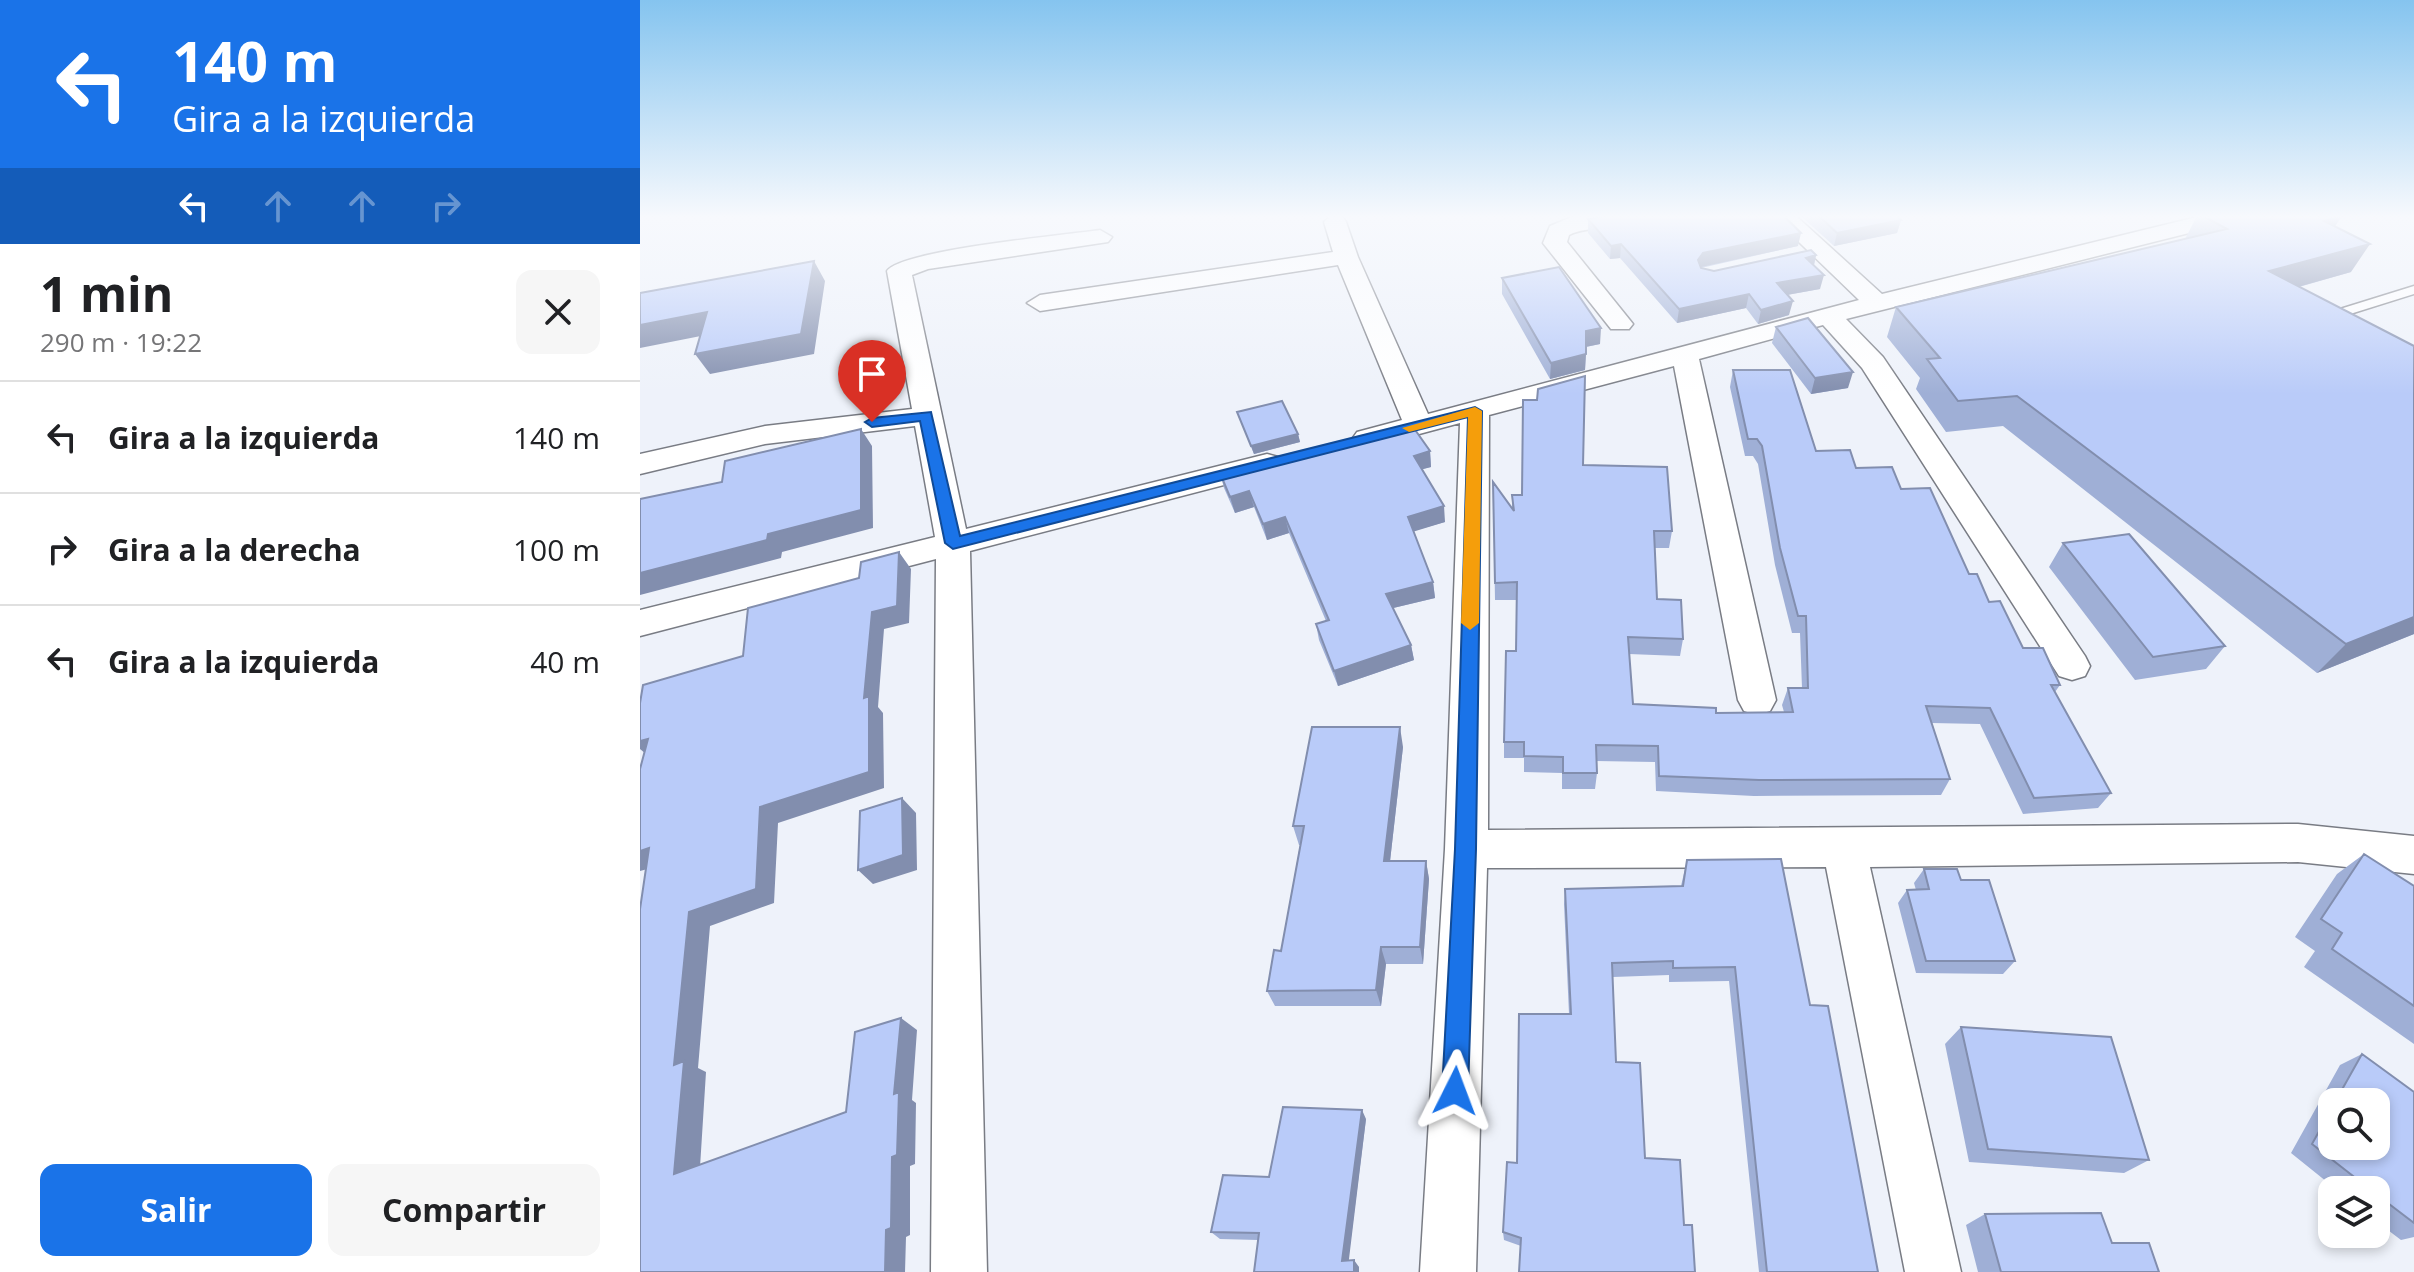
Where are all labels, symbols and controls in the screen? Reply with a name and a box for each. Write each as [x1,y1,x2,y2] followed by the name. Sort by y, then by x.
[172,22,338,98] text: 140 m
[40,32,144,136] icon: left
[172,94,475,143] text: Gira a la izquierda
[172,184,216,228] icon: left
[256,184,300,228] icon: ahead
[340,184,384,228] icon: ahead
[424,184,468,228] icon: right
[40,261,173,326] text: 1 min
[516,270,600,354] button: close
[40,324,202,360] text: 290 m · 19:22
[838,340,906,422] pin
[850,352,894,396] icon: arrive
[40,415,84,459] icon: left
[108,417,380,458] text: Gira a la izquierda
[513,417,600,458] text: 140 m
[40,527,84,571] icon: right
[108,529,361,570] text: Gira a la derecha
[513,529,600,570] text: 100 m
[40,639,84,683] icon: left
[108,641,380,682] text: Gira a la izquierda
[530,641,600,682] text: 40 m
[1413,1049,1497,1133] position arrow
[2318,1088,2390,1248] map controls
[2318,1088,2390,1160] button: search
[40,1164,312,1256] button: Salir
[328,1164,600,1256] button: Compartir
[2318,1176,2390,1248] button: layers

